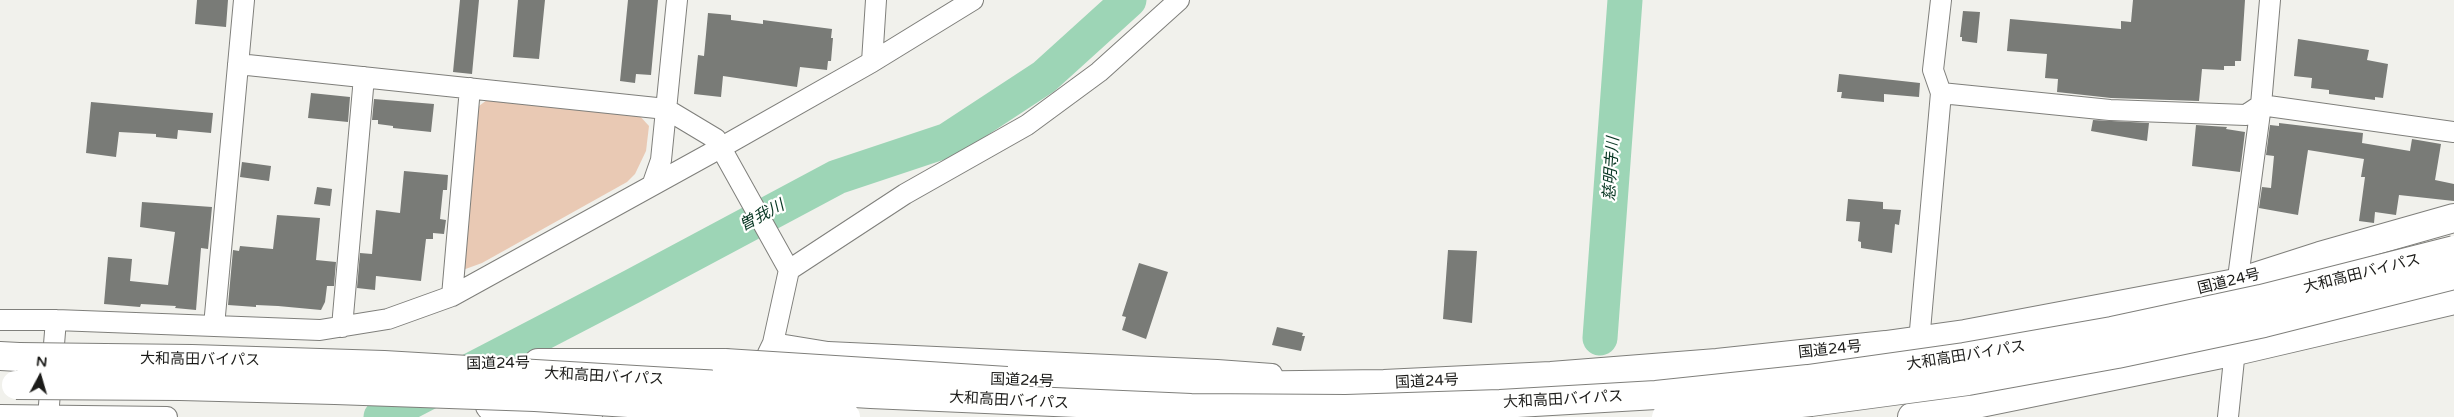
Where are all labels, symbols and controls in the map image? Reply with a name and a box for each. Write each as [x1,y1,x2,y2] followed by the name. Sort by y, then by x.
[1600,136,1624,202] water label: 慈明寺川
[736,196,788,236] water label: 曽我川
[2302,251,2422,297] street label: 大和高田バイパス
[2196,266,2262,298] street label: 国道24号
[1797,338,1863,362] street label: 国道24号
[1905,338,2027,374] street label: 大和高田バイパス
[140,350,260,370] street label: 大和高田バイパス
[15,352,65,402] north arrow
[35,353,48,371] text: N
[466,354,530,374] street label: 国道24号
[544,365,664,389] street label: 大和高田バイパス
[990,371,1054,391] street label: 国道24号
[1395,371,1459,393] street label: 国道24号
[1503,388,1623,412] street label: 大和高田バイパス
[949,389,1069,413] street label: 大和高田バイパス

